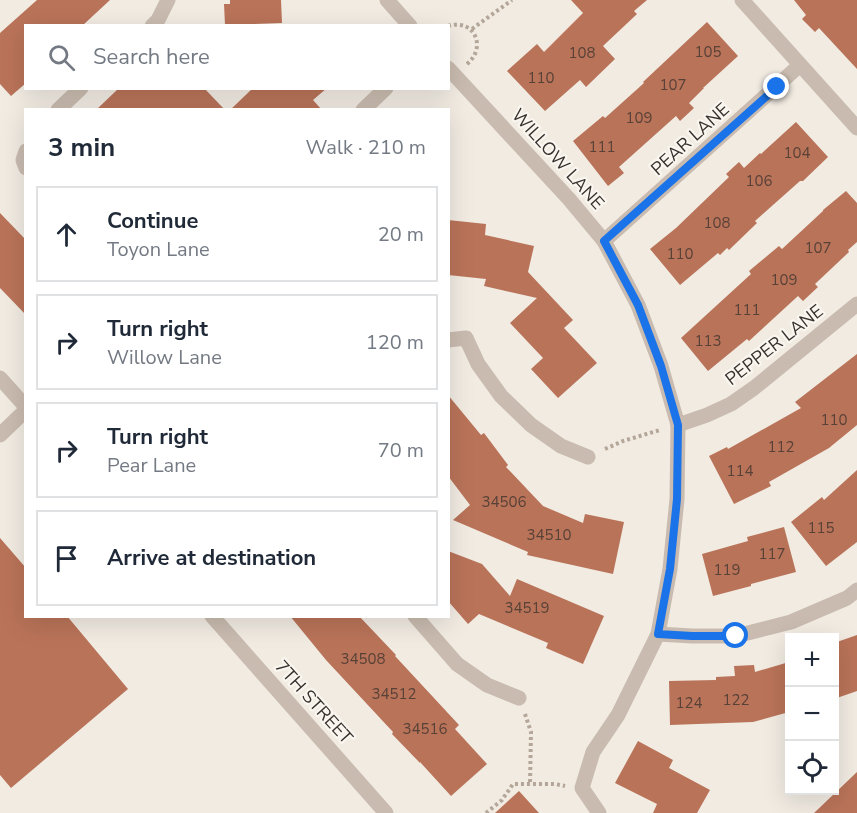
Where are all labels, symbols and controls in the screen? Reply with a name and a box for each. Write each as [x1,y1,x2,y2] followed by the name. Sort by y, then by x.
[24,24,450,90] search box
[45,41,78,74] icon: search
[93,42,210,72] text: Search here
[694,42,722,62] house number: 105
[568,43,596,63] house number: 108
[527,68,555,88] house number: 110
[763,73,789,99] route end
[659,75,687,95] house number: 107
[646,97,734,181] street label: PEAR LANE
[506,104,610,214] street label: WILLOW LANE
[625,108,653,128] house number: 109
[48,130,115,165] text: 3 min
[306,134,426,161] text: Walk · 210 m
[588,137,616,157] house number: 111
[783,143,811,163] house number: 104
[745,171,773,191] house number: 106
[107,206,198,236] text: Continue
[703,213,731,233] house number: 108
[50,218,83,251] icon: ahead
[378,221,424,248] text: 20 m
[107,236,210,263] text: Toyon Lane
[804,238,832,258] house number: 107
[666,244,694,264] house number: 110
[770,270,798,290] house number: 109
[720,299,828,391] street label: PEPPER LANE
[733,300,761,320] house number: 111
[107,314,208,344] text: Turn right
[50,326,83,359] icon: right
[366,329,424,356] text: 120 m
[694,331,722,351] house number: 113
[107,344,222,371] text: Willow Lane
[820,410,848,430] house number: 110
[107,422,208,452] text: Turn right
[50,434,83,467] icon: right
[378,437,424,464] text: 70 m
[767,437,795,457] house number: 112
[107,452,196,479] text: Pear Lane
[726,461,754,481] house number: 114
[481,492,527,512] house number: 34506
[807,518,835,538] house number: 115
[526,525,572,545] house number: 34510
[50,542,83,575] icon: arrive
[107,543,316,573] text: Arrive at destination
[758,544,786,564] house number: 117
[713,560,741,580] house number: 119
[504,598,550,618] house number: 34519
[722,622,748,648] route start
[785,633,839,795] map controls
[785,633,839,687] button: +
[340,649,386,669] house number: 34508
[270,655,358,749] street label: 7TH STREET
[371,684,417,704] house number: 34512
[785,687,839,741] button: −
[722,690,750,710] house number: 122
[675,693,703,713] house number: 124
[402,719,448,739] house number: 34516
[785,741,839,795] button: locate

